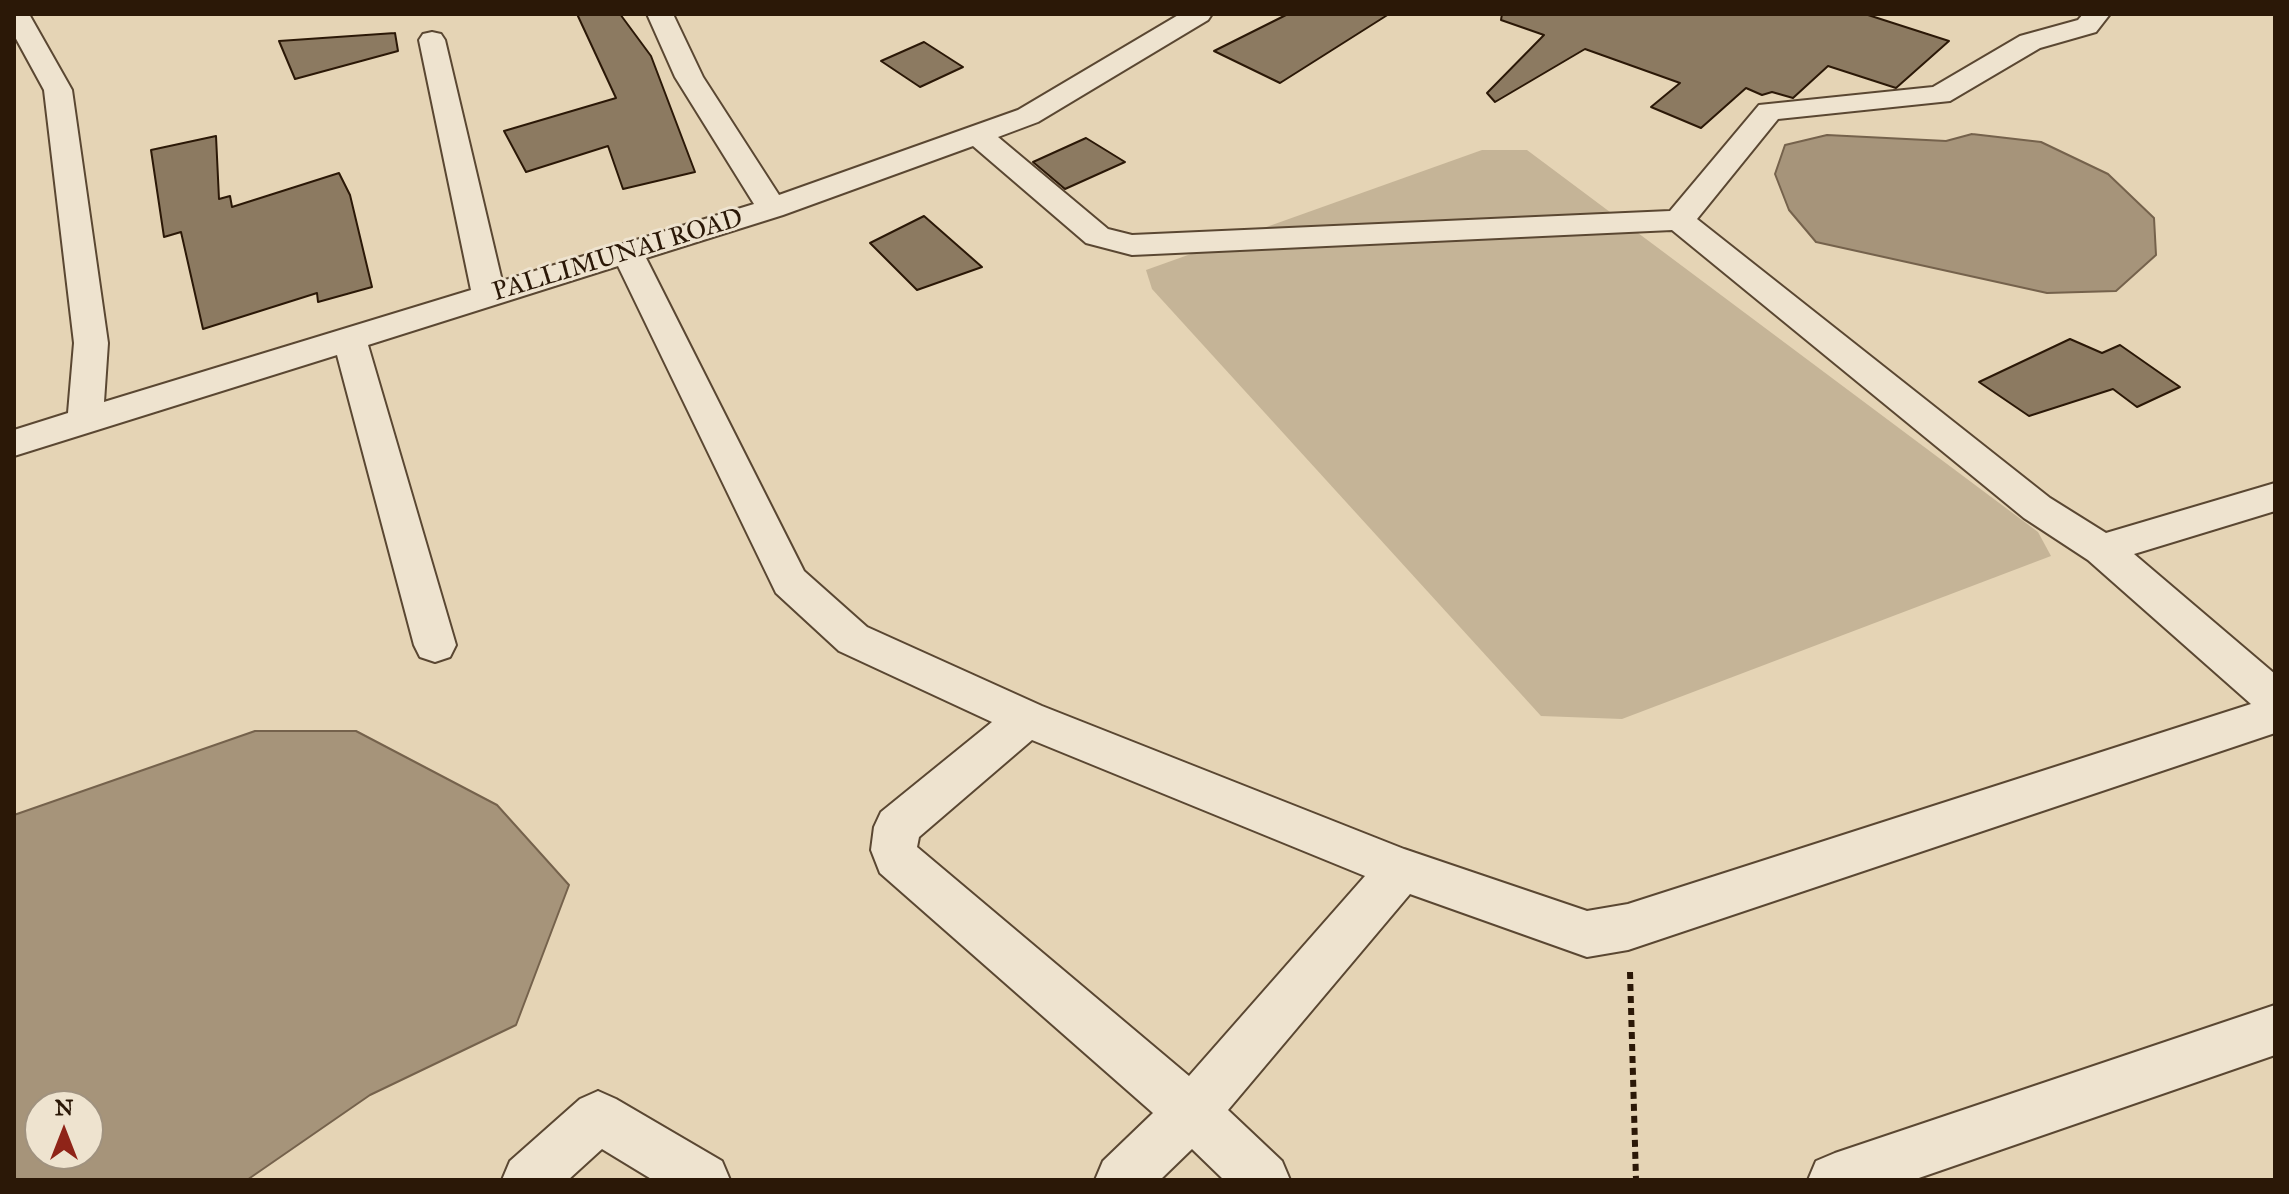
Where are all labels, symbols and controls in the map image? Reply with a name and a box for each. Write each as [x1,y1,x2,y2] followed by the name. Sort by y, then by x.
[489,203,747,309] street label: PALLIMUNAI ROAD
[24,1090,104,1170] north arrow
[55,1094,73,1121] text: N

